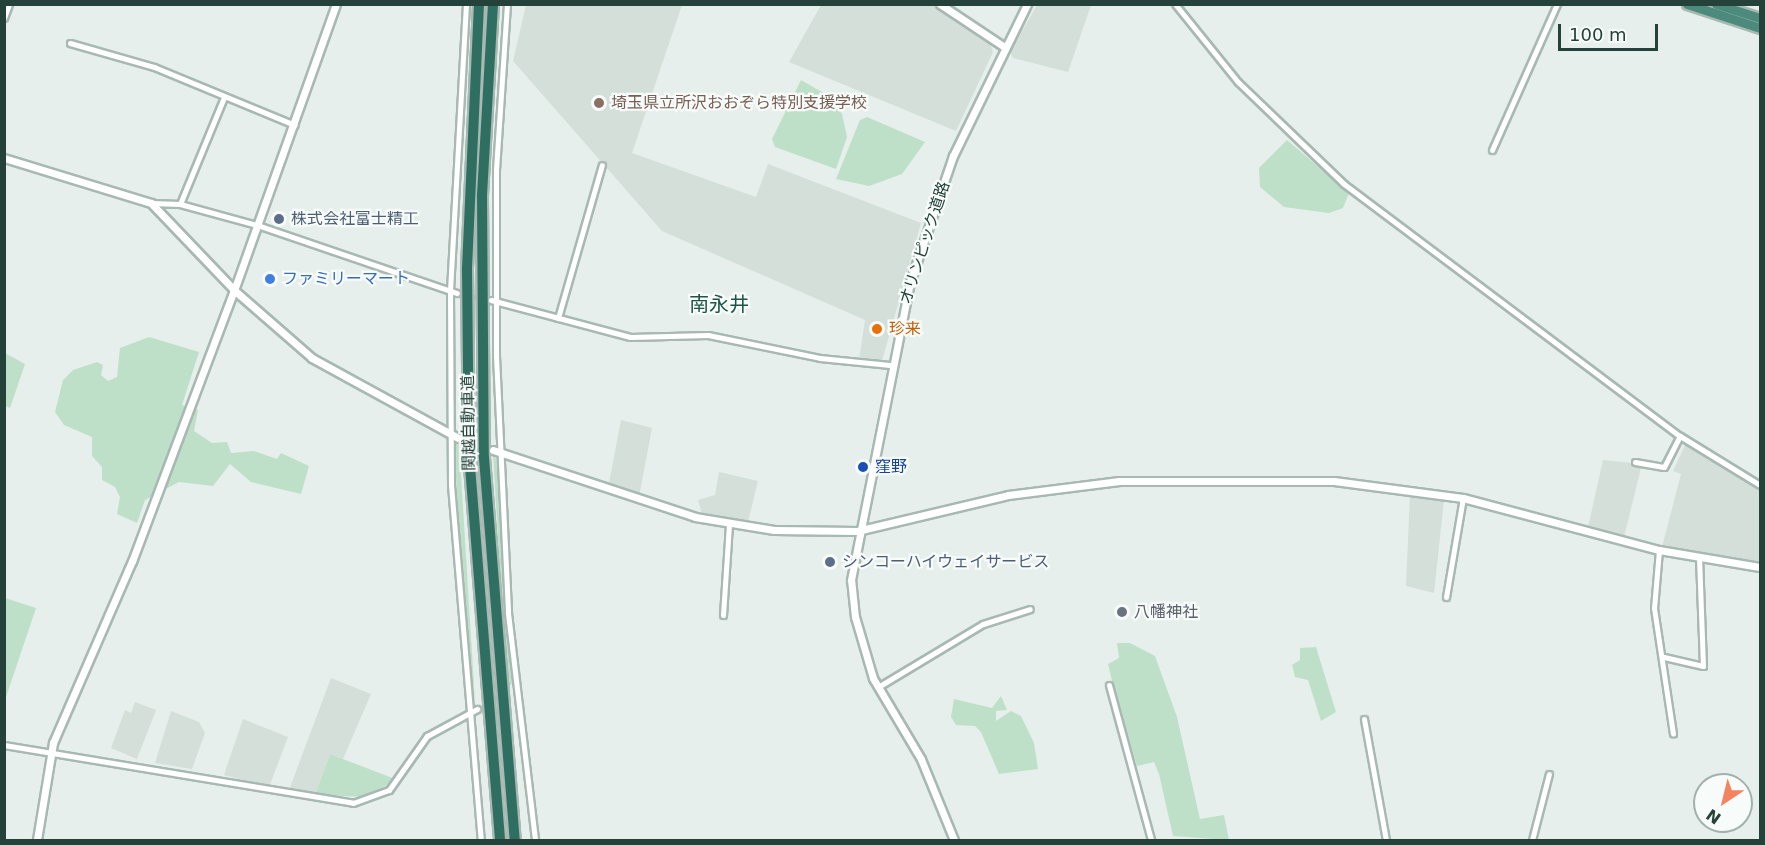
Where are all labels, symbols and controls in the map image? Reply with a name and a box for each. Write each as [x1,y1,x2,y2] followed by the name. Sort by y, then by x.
[1561,12,1662,50] scale bar
[1569,24,1627,45] text: 100 m
[611,93,867,113] place label: 埼玉県立所沢おおぞら特別支援学校
[592,96,606,110] marker: 埼玉県立所沢おおぞら特別支援学校
[896,179,954,307] street label: オリンピック道路
[291,209,419,229] place label: 株式会社富士精工
[272,212,286,226] marker: 株式会社富士精工
[282,269,410,289] place label: ファミリーマート
[263,272,277,286] marker: ファミリーマート
[689,292,749,316] district label: 南永井
[889,319,921,339] place label: 珍来
[870,322,884,336] marker: 珍来
[459,375,479,471] street label: 関越自動車道
[875,457,907,477] place label: 窪野
[856,460,870,474] marker: 窪野
[842,552,1050,572] place label: シンコーハイウェイサービス
[823,555,837,569] marker: シンコーハイウェイサービス
[1134,602,1198,622] place label: 八幡神社
[1115,605,1129,619] marker: 八幡神社
[1693,773,1753,833] north arrow
[1703,805,1724,828] text: N

